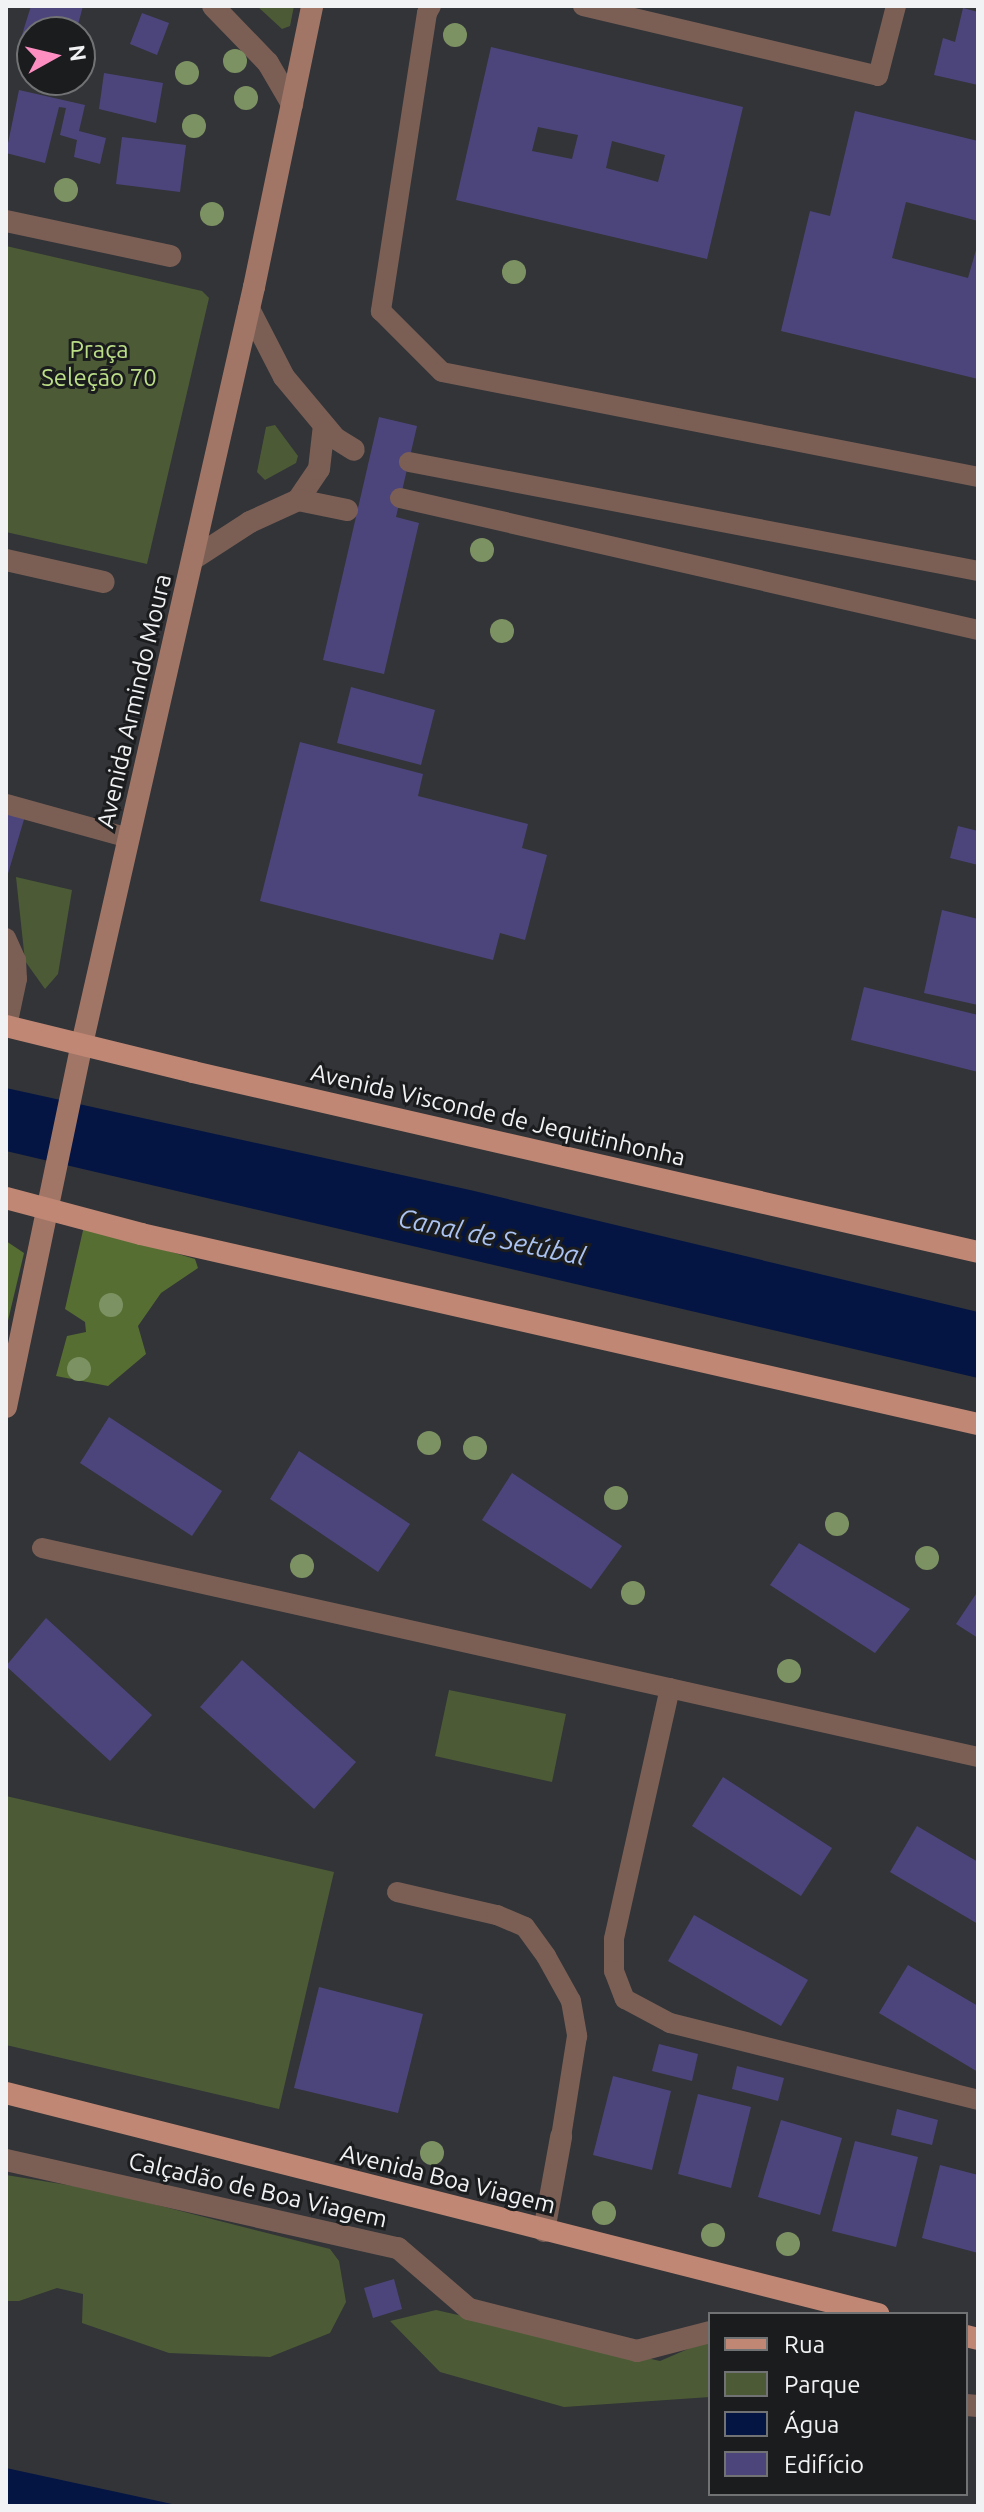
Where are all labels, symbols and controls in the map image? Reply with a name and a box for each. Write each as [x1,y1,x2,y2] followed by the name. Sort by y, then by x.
[16,16,96,96] north arrow
[65,43,92,63] text: N
[41,336,157,392] park label: Praça Seleção 70
[91,571,177,831] street label: Avenida Armindo Moura
[308,1058,688,1172] street label: Avenida Visconde de Jequitinhonha
[395,1202,589,1272] water label: Canal de Setúbal
[337,2138,559,2220] street label: Avenida Boa Viagem
[126,2146,390,2234] street label: Calçadão de Boa Viagem
[708,2312,968,2496] legend
[784,2331,825,2358] text: Rua
[784,2371,861,2398] text: Parque
[784,2411,839,2438] text: Água
[784,2451,864,2478] text: Edifício

